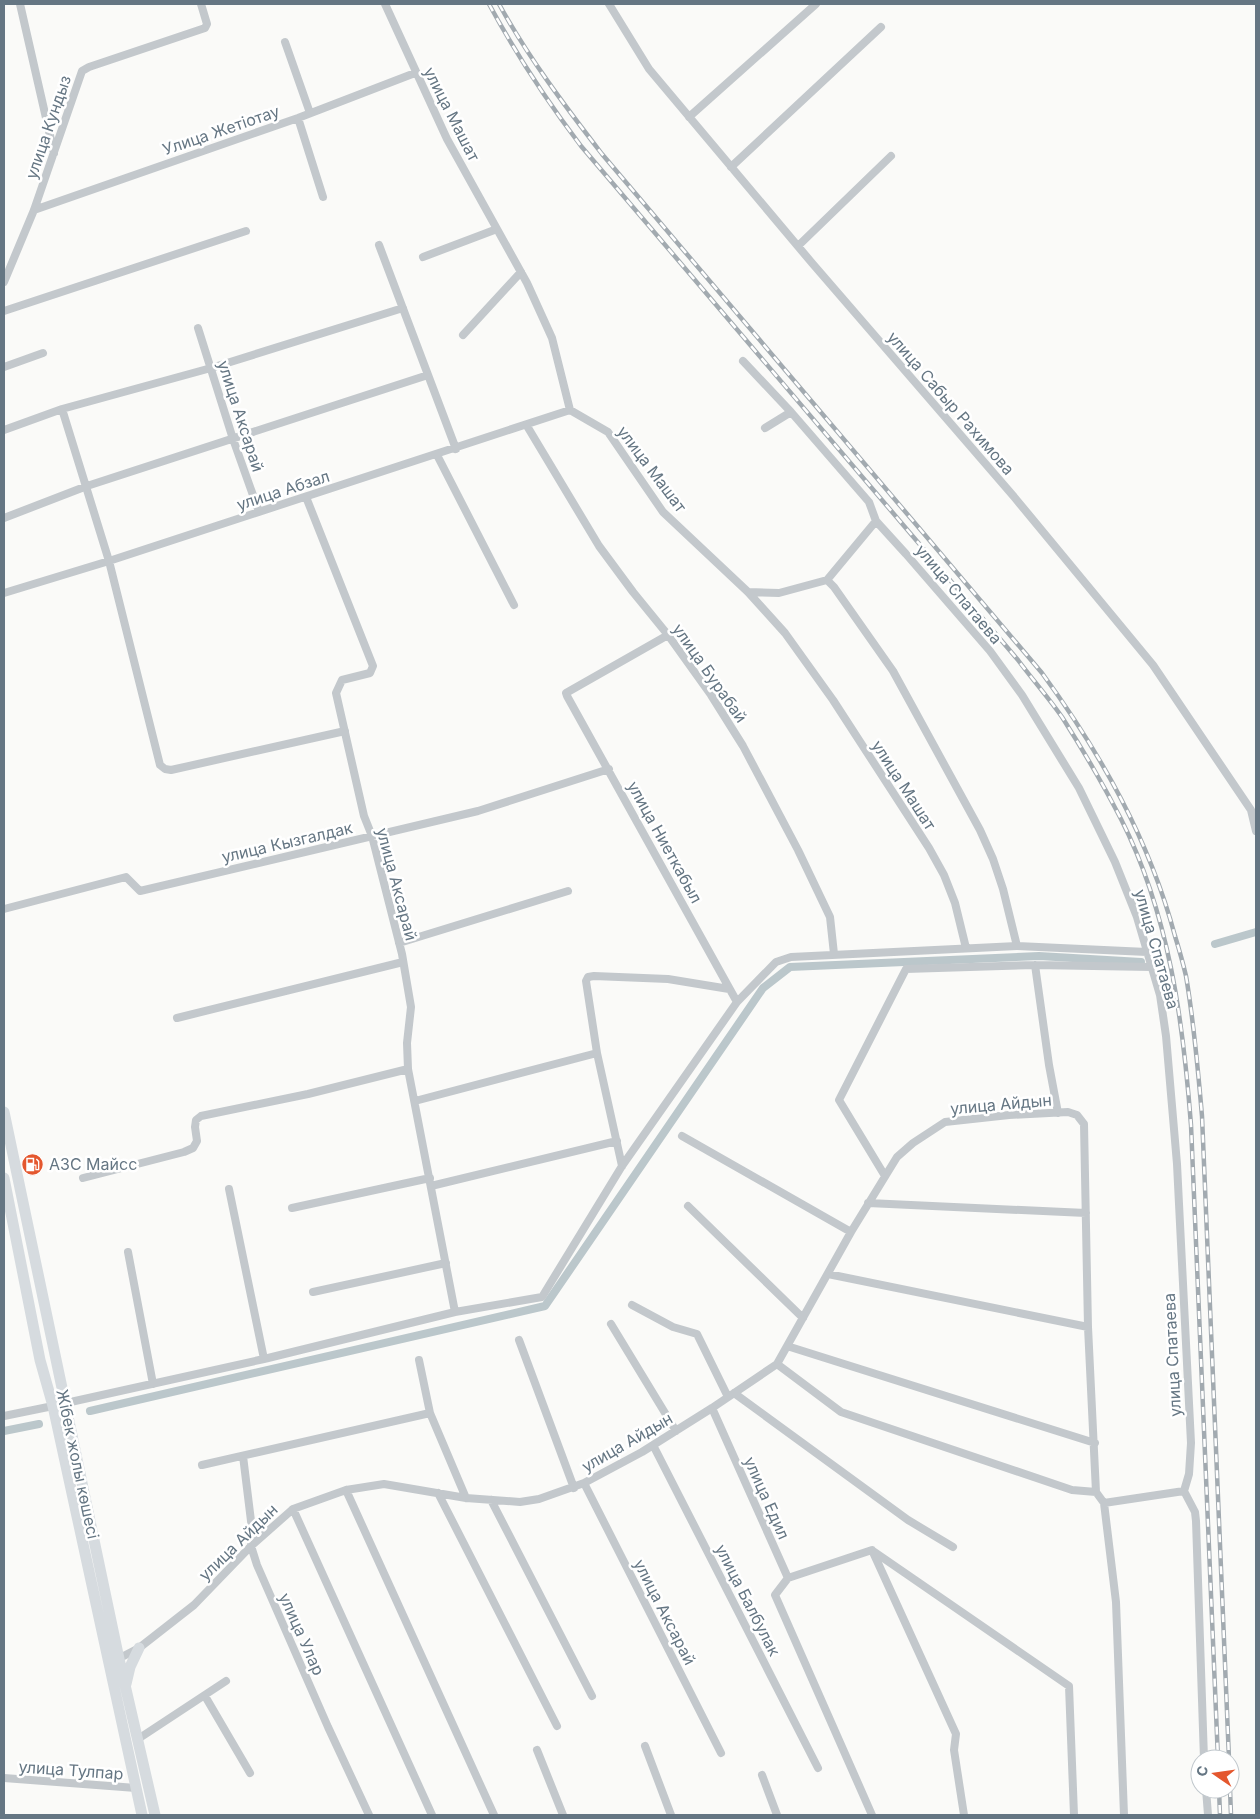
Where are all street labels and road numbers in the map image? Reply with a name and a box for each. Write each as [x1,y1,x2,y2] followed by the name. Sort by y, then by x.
[420,64,485,165] street label: улица Машат
[21,72,75,181] street label: улица Кундыз
[160,101,282,159] street label: Улица Жетіотау
[883,327,1019,479] street label: улица Сабыр Рахимова
[214,358,268,474] street label: улица Аксарай
[613,422,691,517] street label: улица Машат
[234,466,332,514] street label: улица Абзал
[912,540,1006,648] street label: улица Спатаева
[668,620,752,726] street label: улица Бурабай
[868,736,941,834] street label: улица Машат
[623,777,707,907] street label: улица Ниеткабыл
[220,817,355,867] street label: улица Кызгалдак
[372,825,422,943] street label: улица Аксарай
[1130,887,1184,1011] street label: улица Спатаева
[949,1090,1053,1118] street label: улица Айдын
[1159,1293,1185,1417] street label: улица Спатаева
[52,1387,104,1541] street label: Жібек жолы көшесі
[578,1408,676,1476] street label: улица Айдын
[740,1454,794,1542] street label: улица Едил
[194,1499,282,1585] street label: улица Айдын
[711,1541,785,1660] street label: улица Балбулак
[630,1556,700,1668] street label: улица Аксарай
[275,1590,329,1678] street label: улица Улар
[18,1756,124,1784] street label: улица Тулпар

